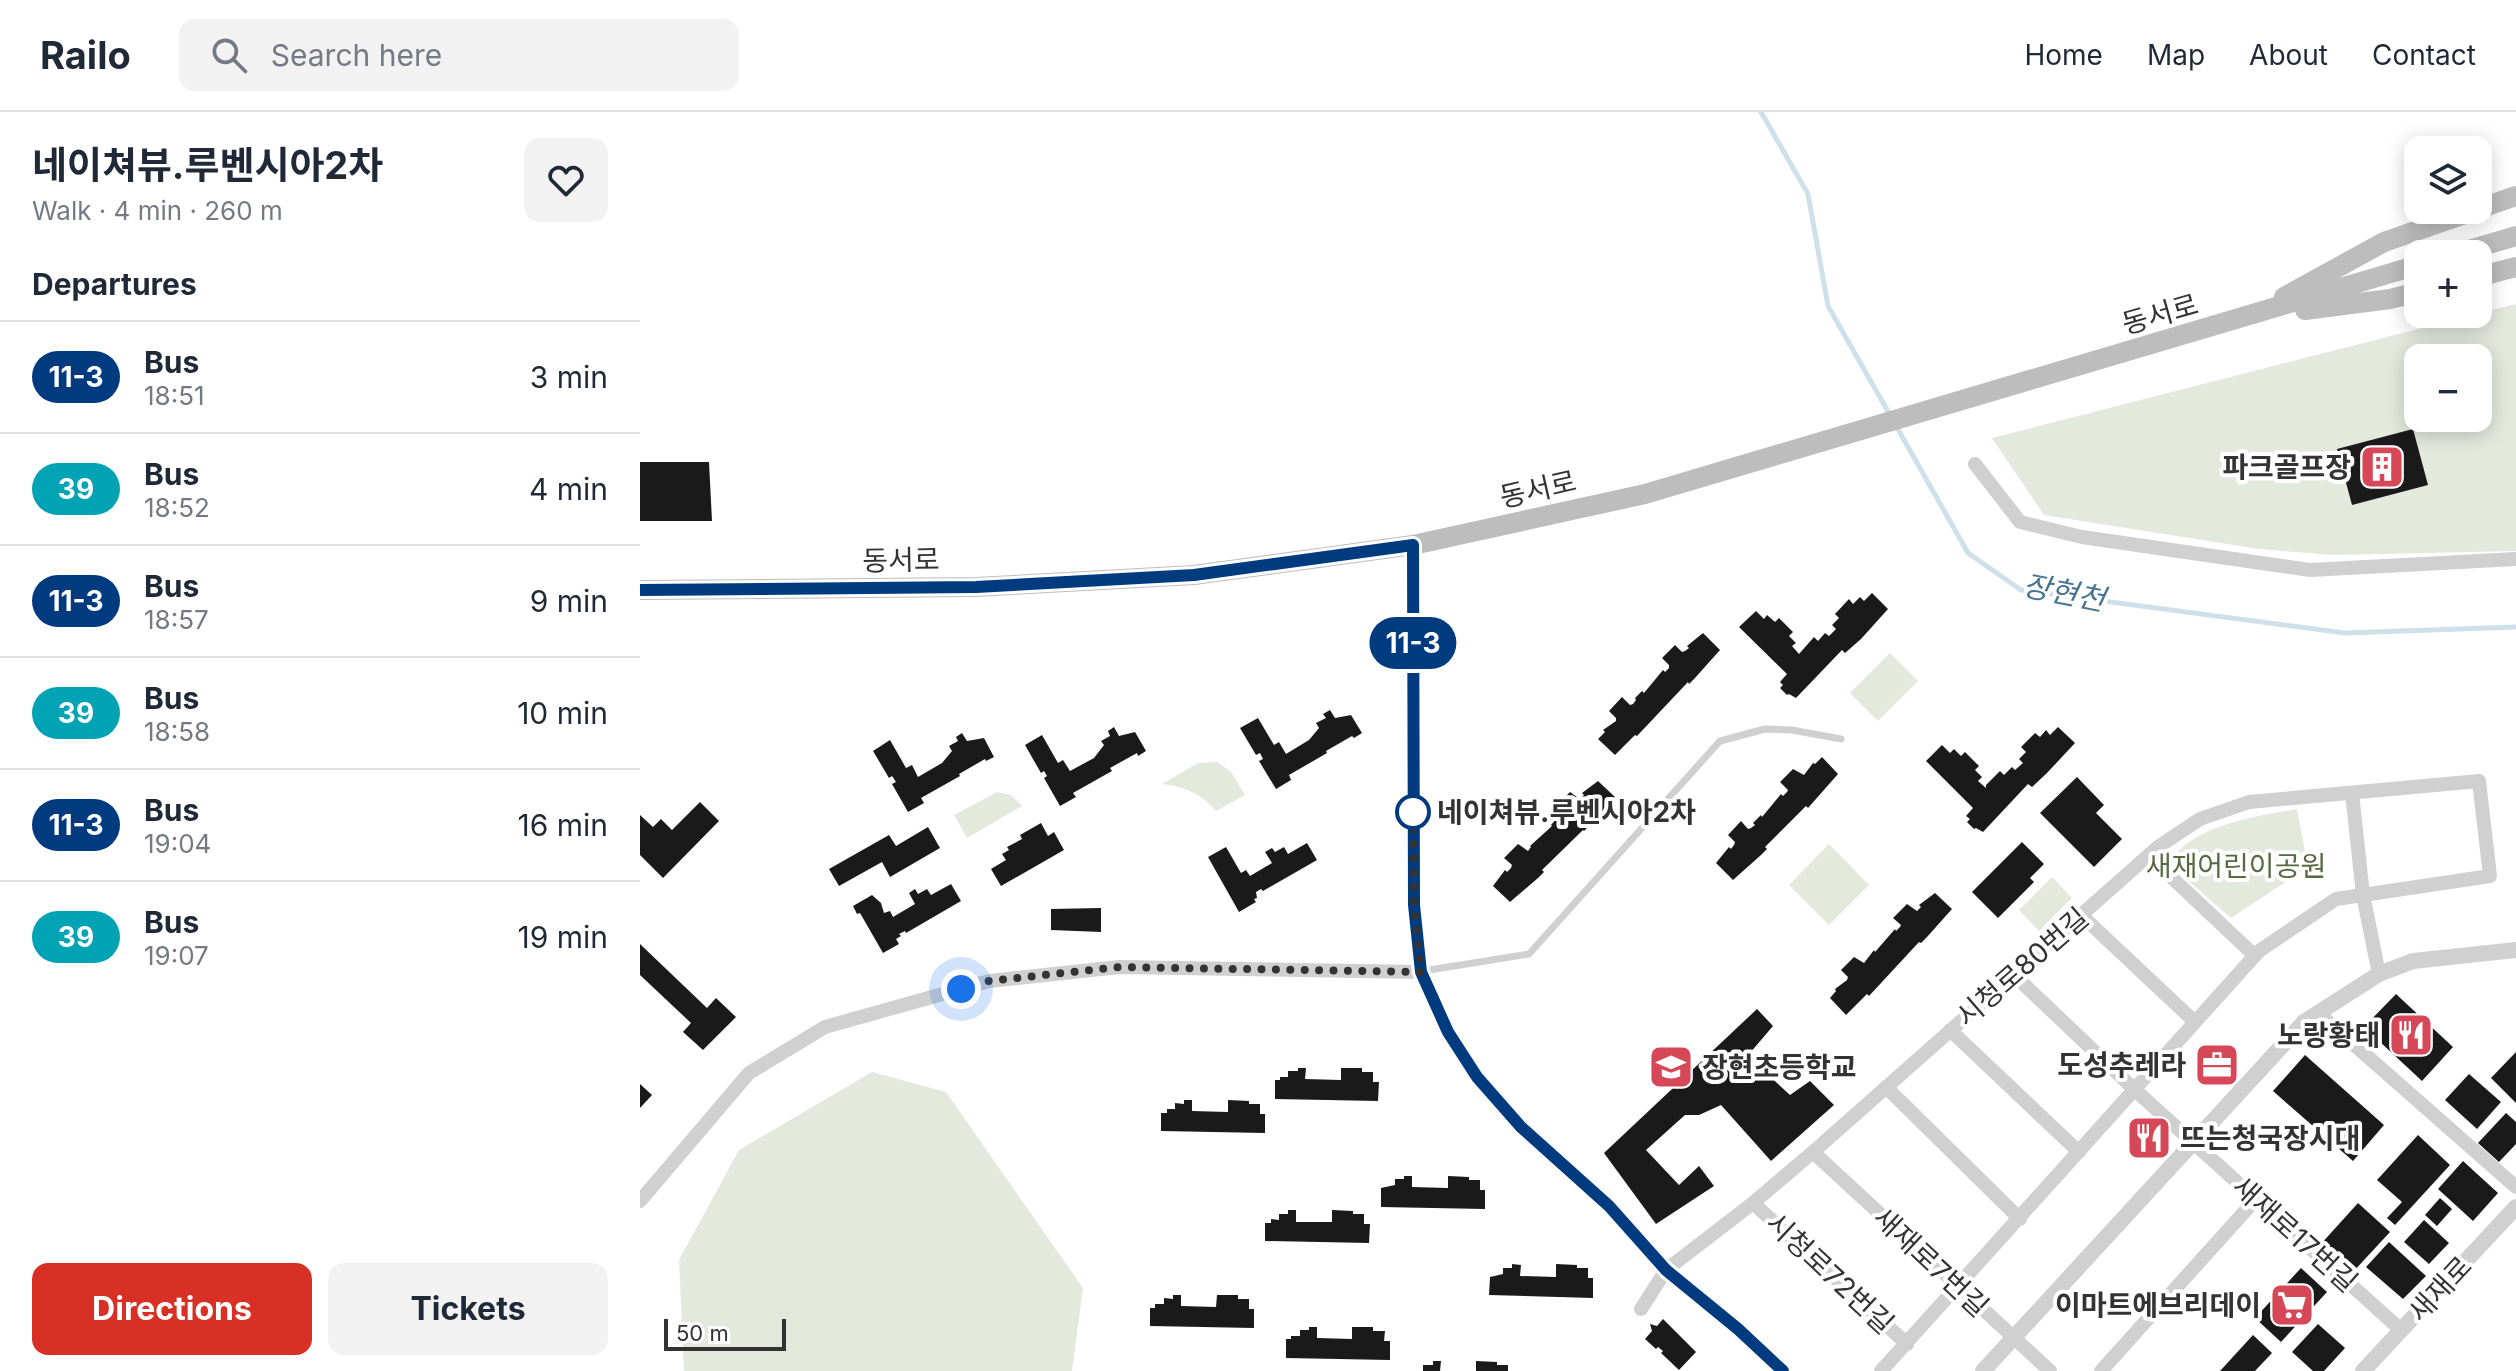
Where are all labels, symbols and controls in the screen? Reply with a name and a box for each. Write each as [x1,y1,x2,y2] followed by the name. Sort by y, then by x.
[179,19,739,91] search box
[40,32,131,78] text: Railo
[207,33,251,77] icon: search
[271,37,442,73] text: Search here
[2024,38,2103,72] text: Home
[2147,38,2205,72] text: Map
[2249,38,2328,72] text: About
[2372,38,2476,72] text: Contact
[2404,136,2492,432] map controls
[2404,136,2492,224] button: layers
[524,138,608,222] button: heart
[32,142,383,188] text: 네이쳐뷰.루벤시아2차
[32,195,283,226] text: Walk · 4 min · 260 m
[2404,240,2492,328] button: +
[32,266,197,302] text: Departures
[2118,287,2202,341] street label: 동서로
[144,344,199,380] text: Bus
[2404,344,2492,432] button: −
[530,359,608,395] text: 3 min
[48,360,104,394] text: 11-3
[144,380,205,411] text: 18:51
[2358,443,2406,491] building icon: 파크골프장
[2222,450,2351,484] place label: 파크골프장
[144,456,199,492] text: Bus
[1497,464,1579,514] street label: 동서로
[529,471,608,507] text: 4 min
[58,472,94,506] text: 39
[144,492,210,523] text: 18:52
[862,542,940,578] street label: 동서로
[2020,566,2111,618] water label: 장현천
[144,568,199,604] text: Bus
[530,583,608,619] text: 9 min
[48,584,104,618] text: 11-3
[144,604,209,635] text: 18:57
[1357,617,1469,669] line badge: 11-3
[1385,626,1441,660] text: 11-3
[144,680,199,716] text: Bus
[517,695,608,731] text: 10 min
[58,696,94,730] text: 39
[144,716,210,747] text: 18:58
[144,792,199,828] text: Bus
[1396,795,1430,829] marker: 네이쳐뷰.루벤시아2차
[1437,795,1696,829] place label: 네이쳐뷰.루벤시아2차
[517,807,608,843] text: 16 min
[48,808,104,842] text: 11-3
[144,828,211,859] text: 19:04
[2146,849,2326,883] park label: 새재어린이공원
[1949,900,2095,1034] street label: 시청로80번길
[144,904,199,940] text: Bus
[517,919,608,955] text: 19 min
[58,920,94,954] text: 39
[144,940,209,971] text: 19:07
[941,969,981,1009] your location
[2387,1011,2435,1059] restaurant icon: 노랑황태
[2277,1018,2380,1052] place label: 노랑황태
[2193,1041,2241,1089] office icon: 도성추레라
[1647,1043,1695,1091] school or university icon: 장현초등학교
[2057,1048,2186,1082] place label: 도성추레라
[1702,1050,1857,1084] place label: 장현초등학교
[2125,1114,2173,1162] restaurant icon: 뜨는청국장시대
[2180,1121,2360,1155] place label: 뜨는청국장시대
[2226,1169,2364,1299] street label: 새재로17번길
[1867,1200,1995,1324] street label: 새재로7번길
[1759,1205,1901,1341] street label: 시청로72번길
[2401,1249,2479,1329] street label: 새재로
[32,1263,312,1355] button: Directions
[328,1263,608,1355] button: Tickets
[2268,1281,2316,1329] supermarket icon: 이마트에브리데이
[2055,1288,2261,1322] place label: 이마트에브리데이
[664,1315,786,1351] scale bar
[676,1320,729,1346] text: 50 m

